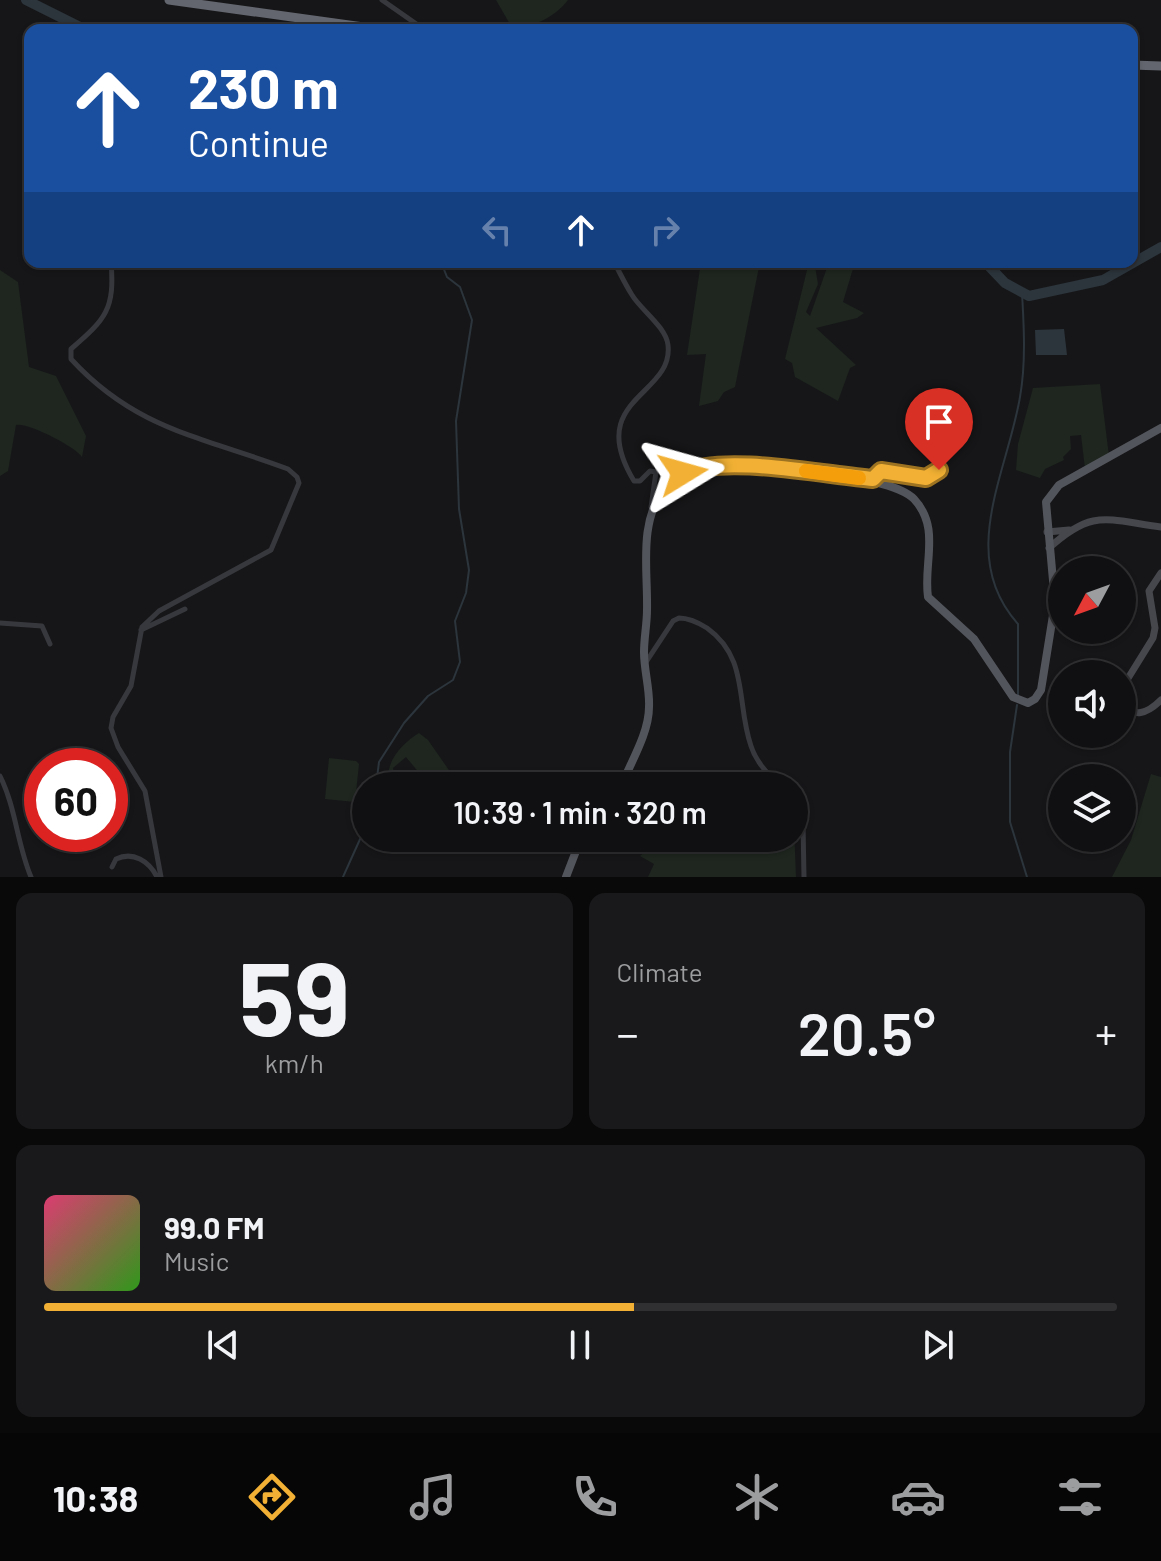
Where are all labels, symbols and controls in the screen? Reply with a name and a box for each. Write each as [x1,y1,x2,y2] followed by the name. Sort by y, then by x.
[188,53,339,120] text: 230 m
[56,56,160,160] icon: ahead
[188,121,329,164] text: Continue
[475,208,519,252] icon: left
[559,208,603,252] icon: ahead
[643,208,687,252] icon: right
[905,388,973,470] pin
[917,400,961,444] icon: arrive
[641,431,725,515] position arrow
[1048,556,1136,644] north arrow
[1048,556,1136,852] map controls
[1048,660,1136,748] button: sound
[24,748,128,852] speed limit sign: 60
[1048,764,1136,852] button: layers
[453,794,707,830] text: 10:39 · 1 min · 320 m
[239,932,350,1057] text: 59
[617,956,703,987] text: Climate
[798,996,936,1068] text: 20.5°
[617,1006,639,1059] text: −
[1095,1006,1117,1059] text: +
[265,1047,324,1078] text: km/h
[164,1209,265,1245] text: 99.0 FM
[164,1245,229,1276] text: Music
[201,1323,245,1367] icon: previous
[558,1323,602,1367] icon: pause
[916,1323,960,1367] icon: next
[244,1469,300,1525] icon: directions
[405,1469,461,1525] icon: music
[567,1469,623,1525] icon: phone
[729,1469,785,1525] icon: climate
[890,1469,946,1525] icon: car
[1052,1469,1108,1525] icon: filters
[53,1476,138,1519] text: 10:38

